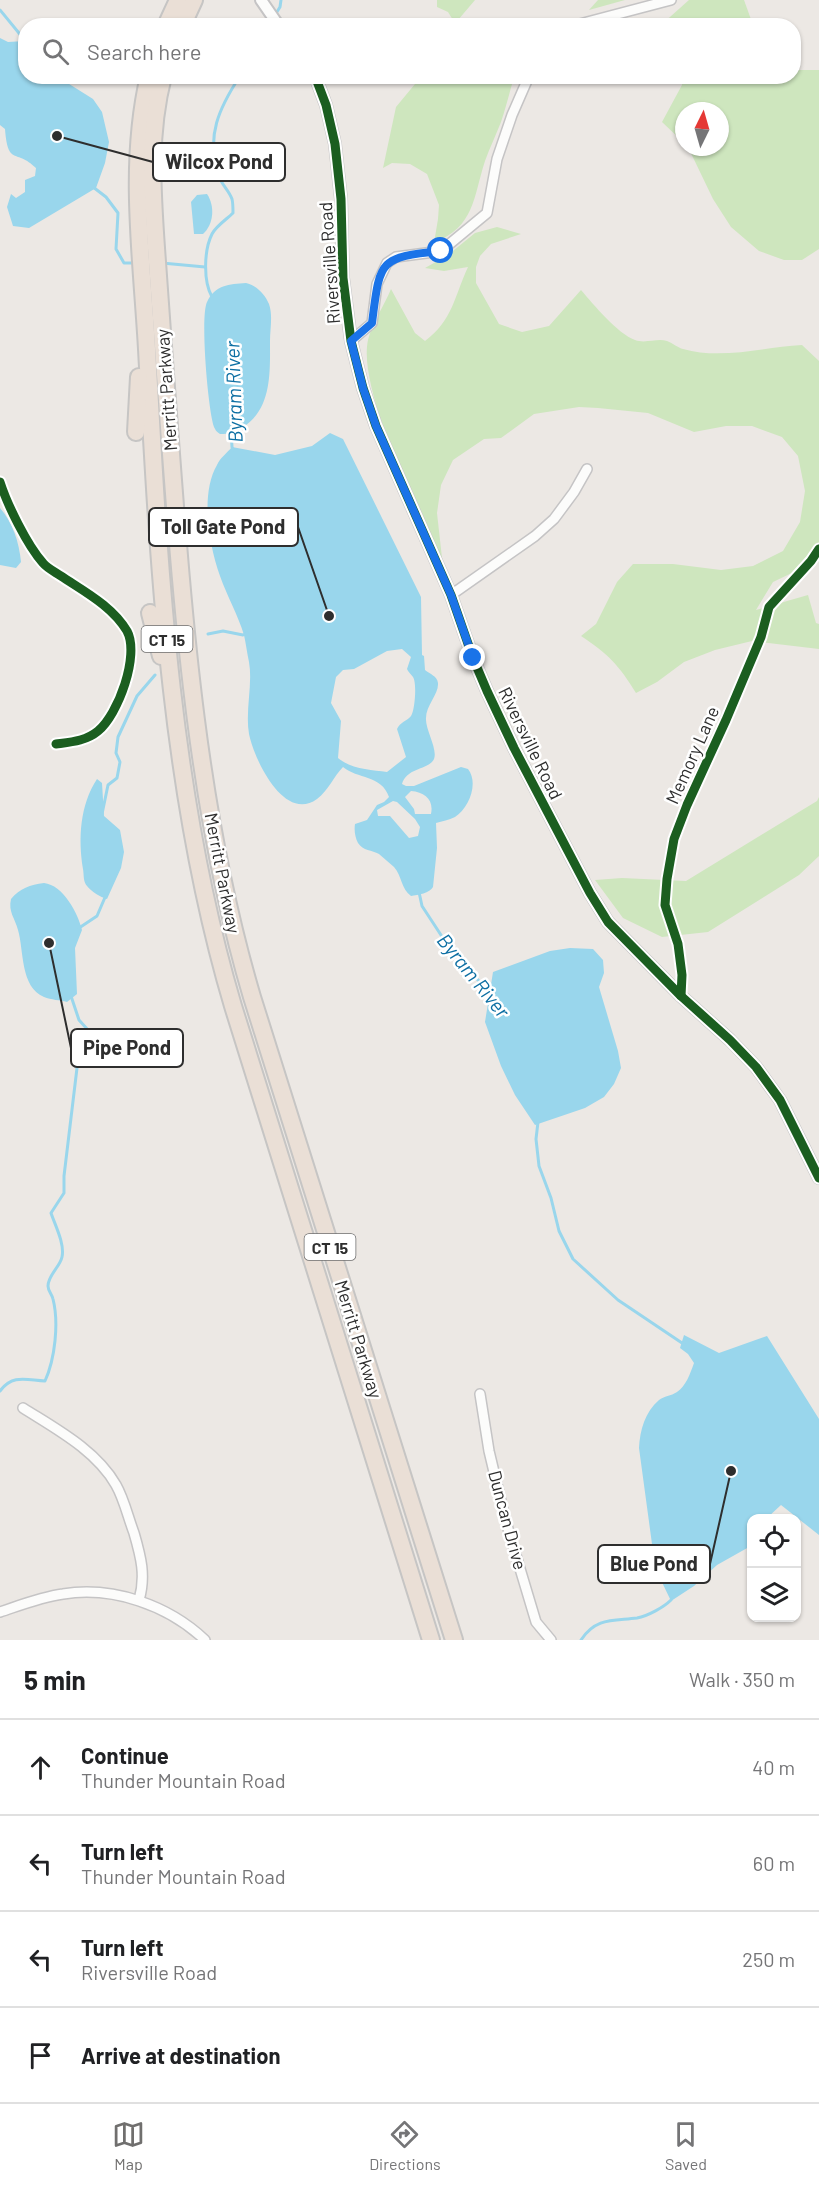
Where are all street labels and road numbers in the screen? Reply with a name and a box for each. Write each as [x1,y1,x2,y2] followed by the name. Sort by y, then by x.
[314,201,344,325] street label: Riversville Road
[151,328,181,452] street label: Merritt Parkway
[142,626,192,652] road number: CT 15
[494,683,568,803] street label: Riversville Road
[661,703,723,807] street label: Memory Lane
[201,811,245,935] street label: Merritt Parkway
[304,1234,356,1260] road number: CT 15
[331,1277,387,1401] street label: Merritt Parkway
[484,1468,532,1572] street label: Duncan Drive

